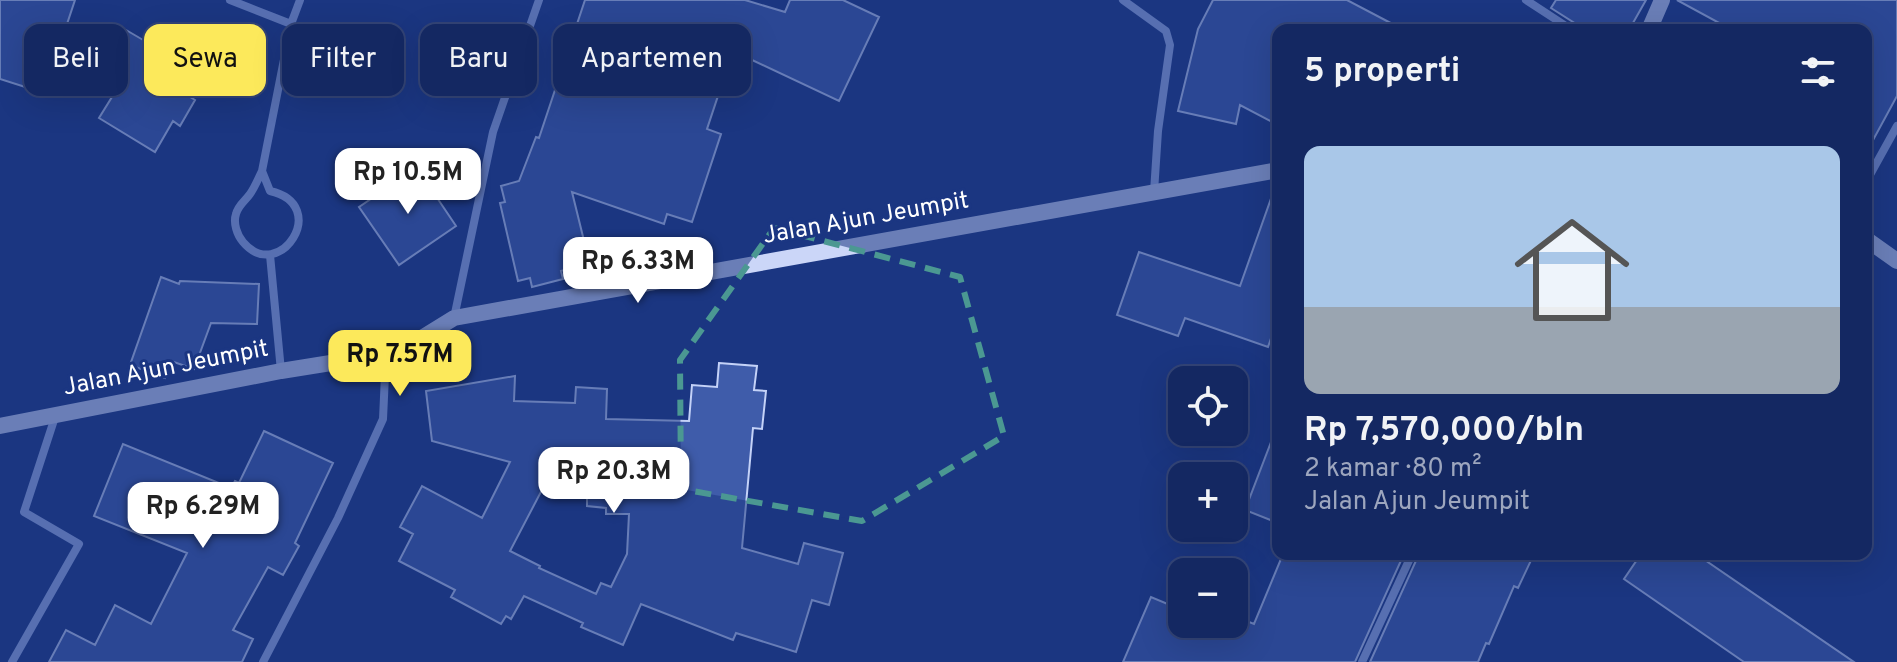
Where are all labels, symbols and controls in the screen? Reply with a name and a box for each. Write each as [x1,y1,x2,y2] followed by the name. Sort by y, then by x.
[24,24,128,96] chip: Beli
[144,24,266,96] chip: Sewa
[282,24,404,96] chip: Filter
[420,24,537,96] chip: Baru
[553,24,751,96] chip: Apartemen
[1796,50,1840,94] icon: filters
[1304,51,1460,94] text: 5 properti
[325,148,491,216] pin: Rp 10.5M
[353,157,463,190] text: Rp 10.5M
[761,186,971,252] street label: Jalan Ajun Jeumpit
[1500,198,1644,342] icon: home
[555,237,721,305] pin: Rp 6.33M
[581,246,695,279] text: Rp 6.33M
[317,330,483,398] pin: Rp 7.57M
[61,334,271,404] street label: Jalan Ajun Jeumpit
[346,339,454,372] text: Rp 7.57M
[1168,366,1248,638] map controls
[1168,366,1248,446] button: locate
[1304,410,1584,453] text: Rp 7,570,000/bln
[531,447,697,515] pin: Rp 20.3M
[1304,453,1482,486] text: 2 kamar · 80 m²
[556,456,672,489] text: Rp 20.3M
[1168,462,1248,542] button: +
[120,482,286,550] pin: Rp 6.29M
[1304,486,1530,519] text: Jalan Ajun Jeumpit
[146,491,260,524] text: Rp 6.29M
[1168,558,1248,638] button: −

